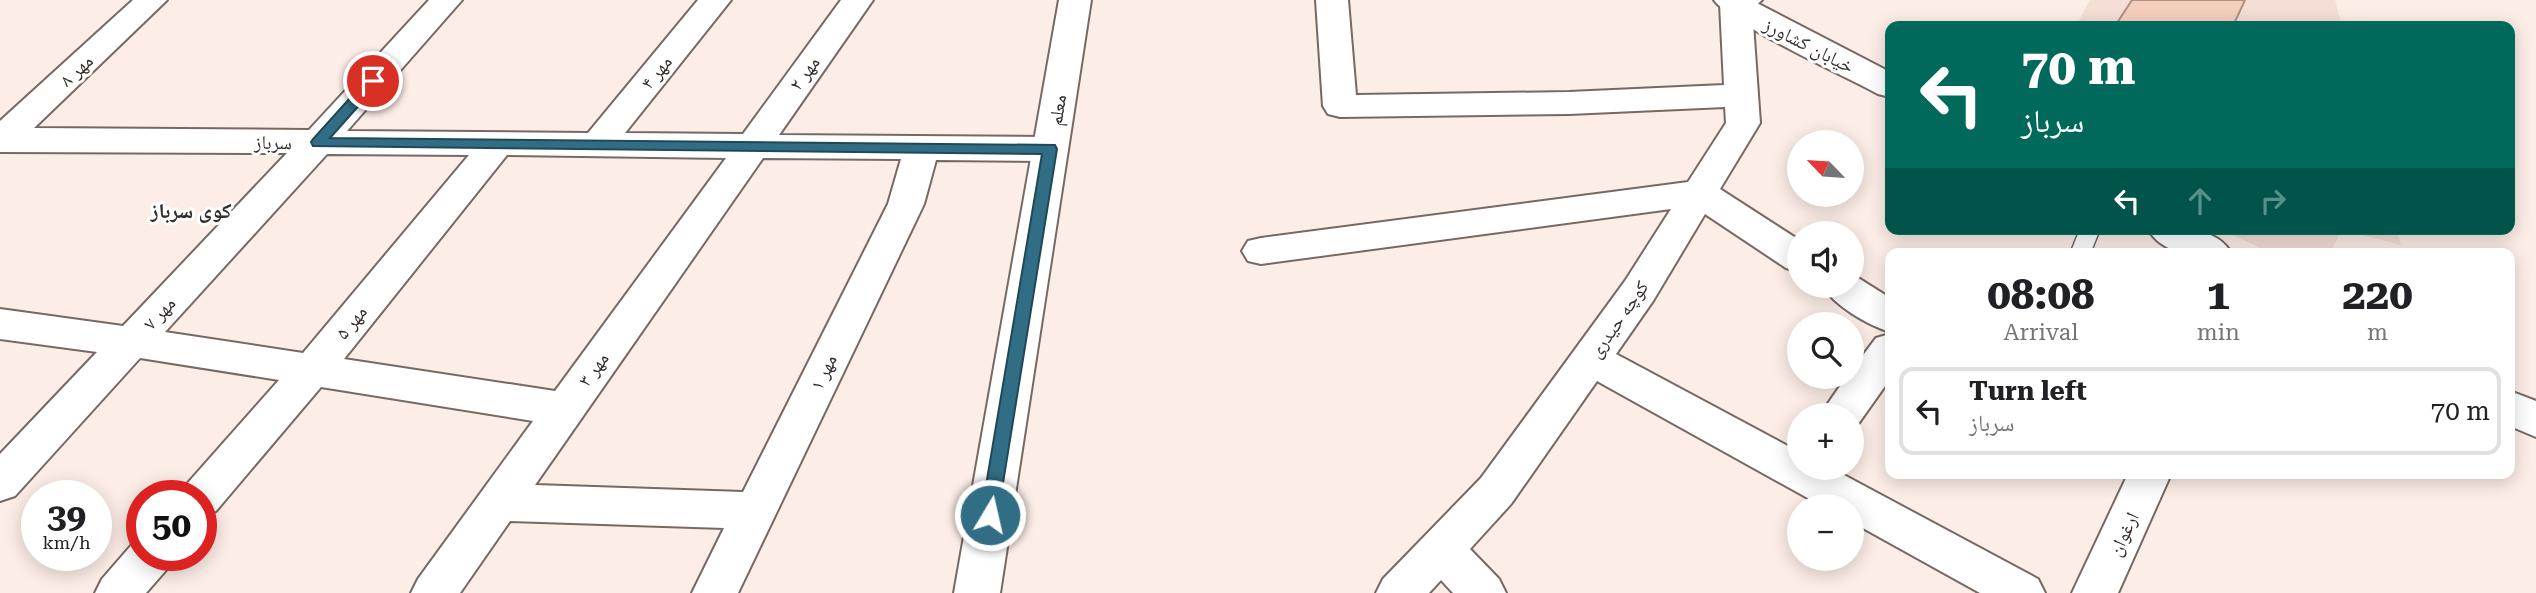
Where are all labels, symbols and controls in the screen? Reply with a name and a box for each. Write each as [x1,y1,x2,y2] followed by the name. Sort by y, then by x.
[1759,12,1858,78] street label: خیابان کشاورز
[2021,39,2136,96] text: 70 m
[55,49,98,91] street label: مهر ۸
[1906,49,1997,140] icon: left
[343,51,403,111] pin
[636,51,677,94] street label: مهر ۴
[784,52,825,95] street label: مهر ۲
[354,62,392,100] icon: arrive
[1044,93,1072,127] street label: معلم
[2021,102,2084,140] text: سرباز
[1787,130,1864,206] north arrow
[1787,130,1864,571] map controls
[253,131,292,154] street label: سرباز
[2108,182,2146,220] icon: left
[2181,182,2219,220] icon: ahead
[2254,182,2292,220] icon: right
[150,199,231,223] district label: کوی سرباز
[1787,221,1864,298] button: sound
[1987,270,2094,319] text: 08:08
[2207,270,2230,319] text: 1
[2342,270,2413,319] text: 220
[1583,276,1653,362] street label: کوچه حیدری
[138,292,180,335] street label: مهر ۷
[331,301,372,344] street label: مهر ۵
[1787,312,1864,389] button: search
[2003,319,2078,346] text: Arrival
[2197,319,2240,346] text: min
[2367,319,2388,346] text: m
[573,348,614,391] street label: مهر ۳
[805,351,842,394] street label: مهر ۱
[1969,376,2087,406] text: Turn left
[1910,392,1948,430] icon: left
[2431,396,2490,426] text: 70 m
[1787,403,1864,480] button: +
[1969,410,2014,437] text: سرباز
[953,478,1027,552] position arrow
[126,480,217,571] speed limit sign: 50
[1787,494,1864,571] button: −
[47,496,86,537] text: 39
[2103,509,2144,560] street label: ارغوان
[42,532,91,553] text: km/h

